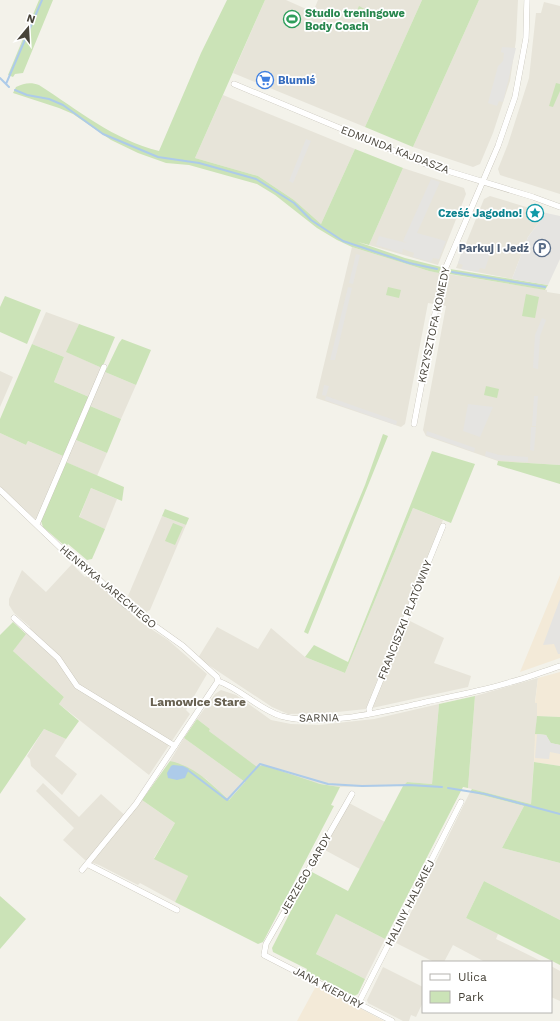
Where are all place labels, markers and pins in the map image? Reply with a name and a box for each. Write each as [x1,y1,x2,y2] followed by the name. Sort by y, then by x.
[305,7,405,33] place label: Studio treningowe Body Coach
[282,9,302,29] sports icon: Studio treningowe Body Coach
[255,70,275,90] supermarket icon: Blumiś
[278,74,315,87] place label: Blumiś
[525,203,545,223] place icon: Cześć Jagodno!
[438,207,522,220] place label: Cześć Jagodno!
[532,238,552,258] parking icon: Parkuj i Jedź
[459,242,529,255] place label: Parkuj i Jedź

